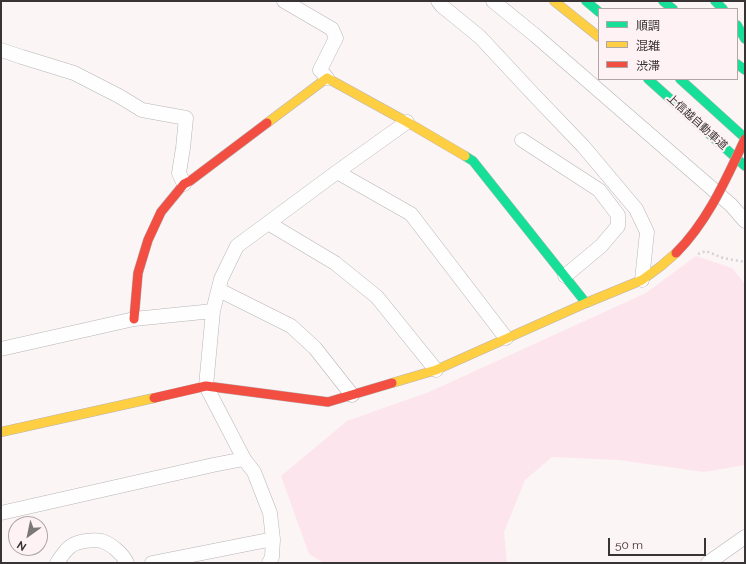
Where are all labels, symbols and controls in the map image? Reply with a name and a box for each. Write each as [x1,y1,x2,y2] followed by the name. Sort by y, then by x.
[598,8,738,80] legend
[636,19,660,33] text: 順調
[636,39,660,53] text: 混雑
[636,59,660,73] text: 渋滞
[664,91,730,153] street label: 上信越自動車道
[8,516,48,556] north arrow
[610,530,708,556] scale bar
[15,538,29,553] text: N
[615,538,643,552] text: 50 m

